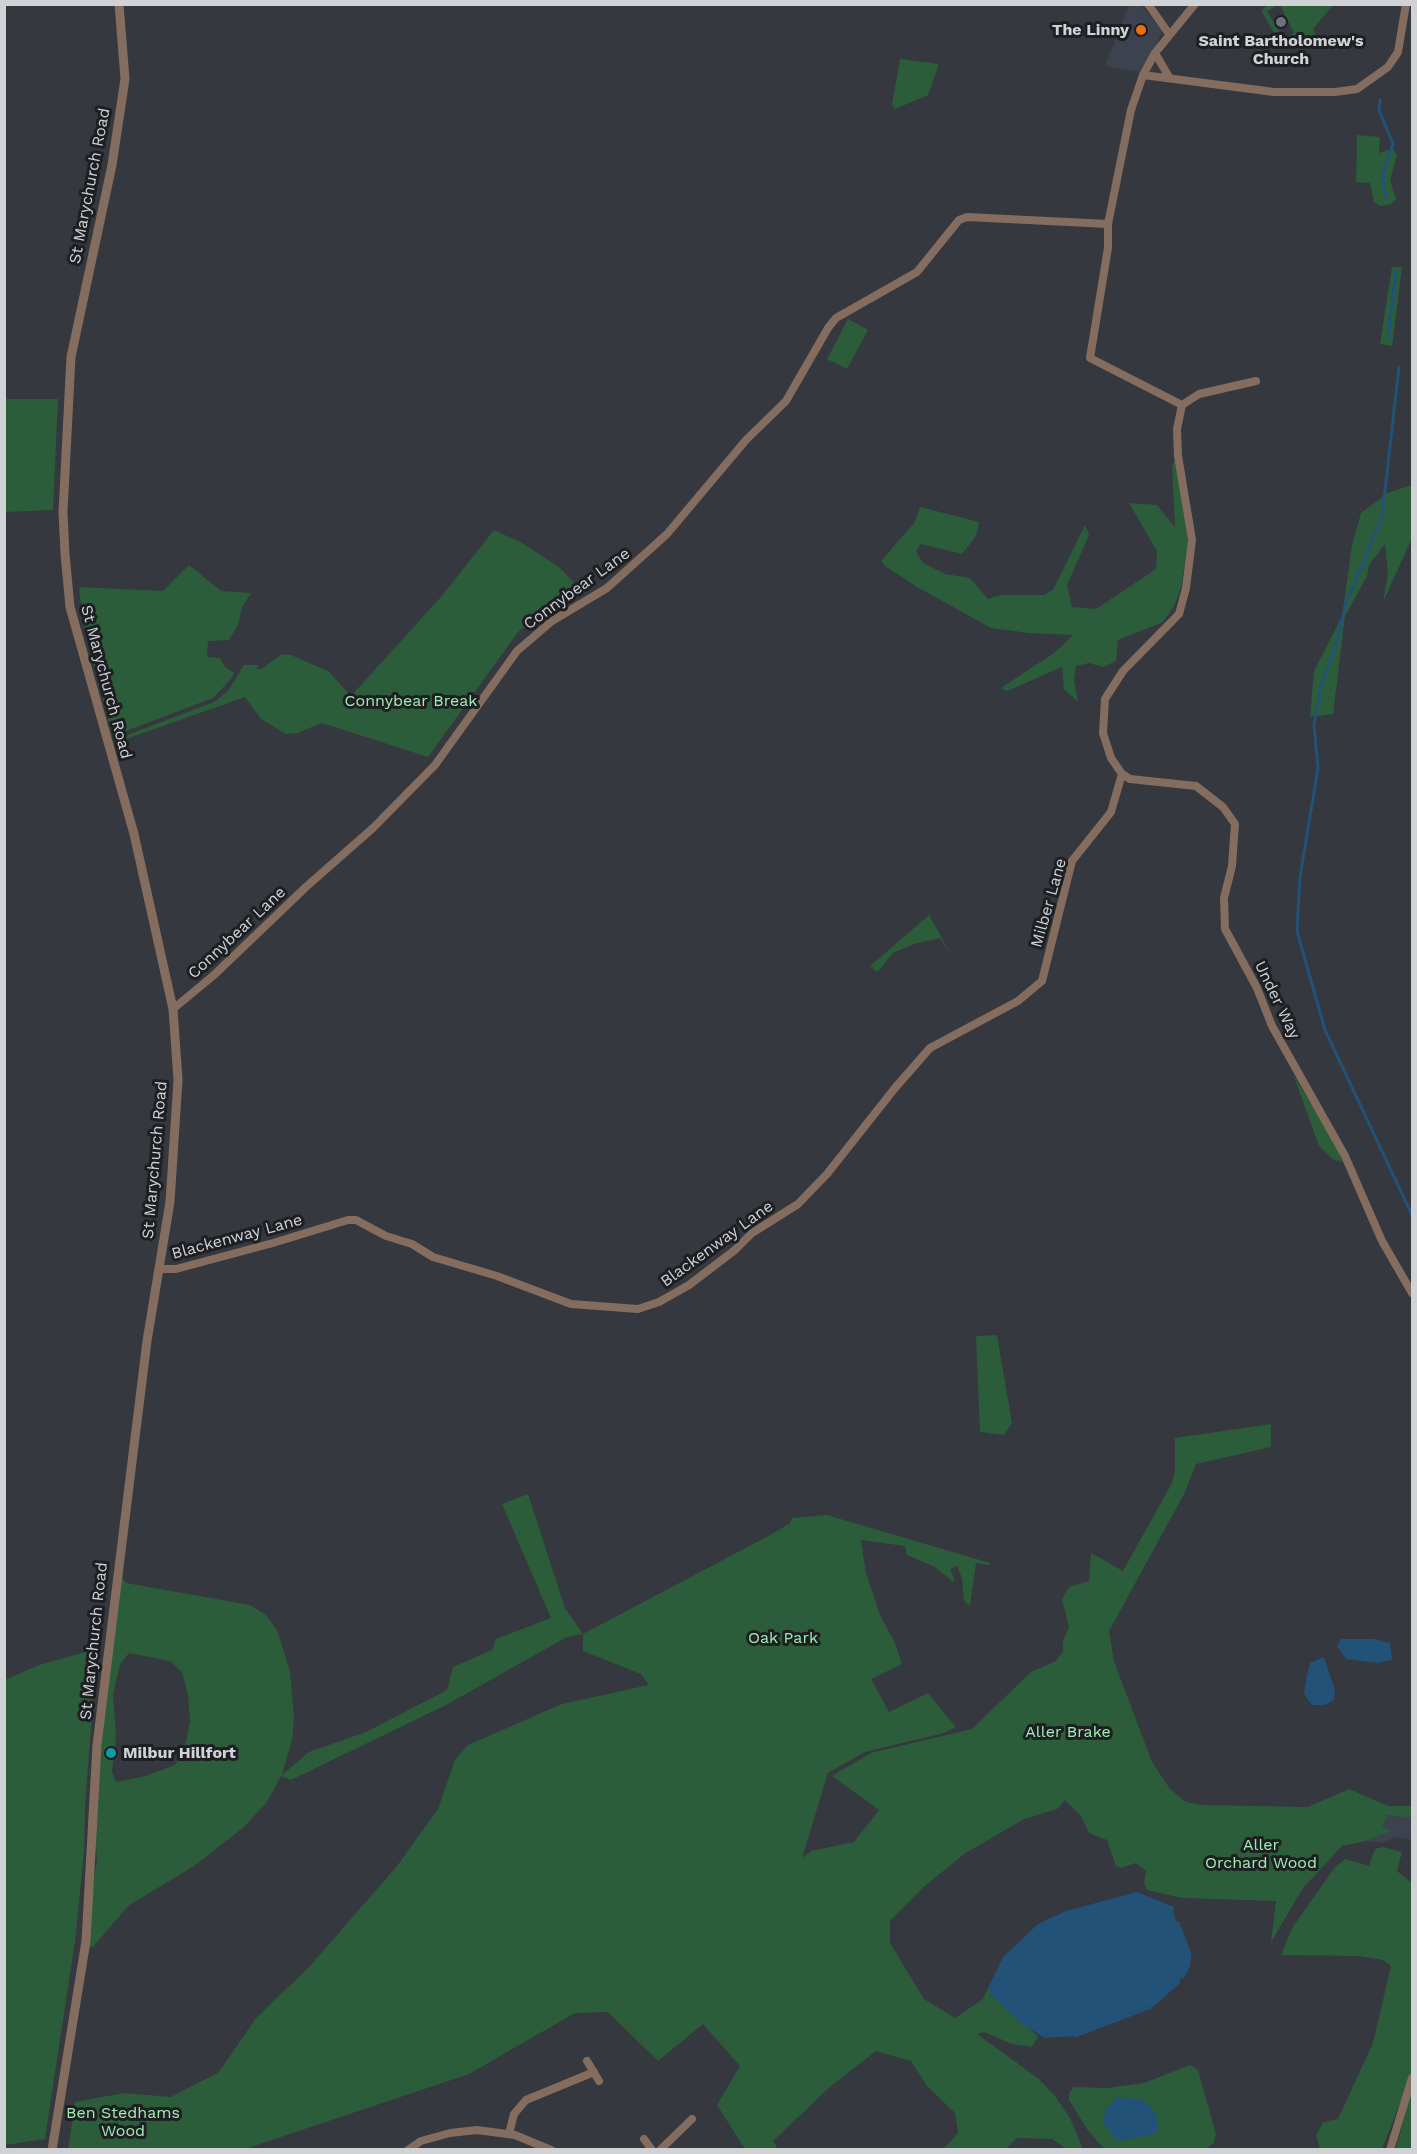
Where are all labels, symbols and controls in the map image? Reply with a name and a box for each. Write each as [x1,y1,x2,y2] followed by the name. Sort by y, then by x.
[1274,15,1288,29] marker: Saint Bartholomew's Church
[1052,20,1129,40] place label: The Linny
[1134,23,1148,37] marker: The Linny
[1199,31,1363,69] place label: Saint Bartholomew's Church
[65,107,115,265] street label: St Marychurch Road
[520,544,634,634] street label: Connybear Lane
[76,603,136,761] street label: St Marychurch Road
[345,691,477,711] park label: Connybear Break
[1027,856,1071,950] street label: Milber Lane
[184,883,290,983] street label: Connybear Lane
[1250,958,1304,1042] street label: Under Way
[139,1080,171,1240] street label: St Marychurch Road
[657,1197,777,1291] street label: Blackenway Lane
[170,1210,304,1264] street label: Blackenway Lane
[76,1561,112,1721] street label: St Marychurch Road
[748,1628,818,1648] park label: Oak Park
[1025,1722,1111,1742] park label: Aller Brake
[123,1743,236,1763] place label: Milbur Hillfort
[104,1746,118,1760] marker: Milbur Hillfort
[1205,1835,1317,1873] park label: Aller Orchard Wood
[66,2103,180,2141] park label: Ben Stedhams Wood

